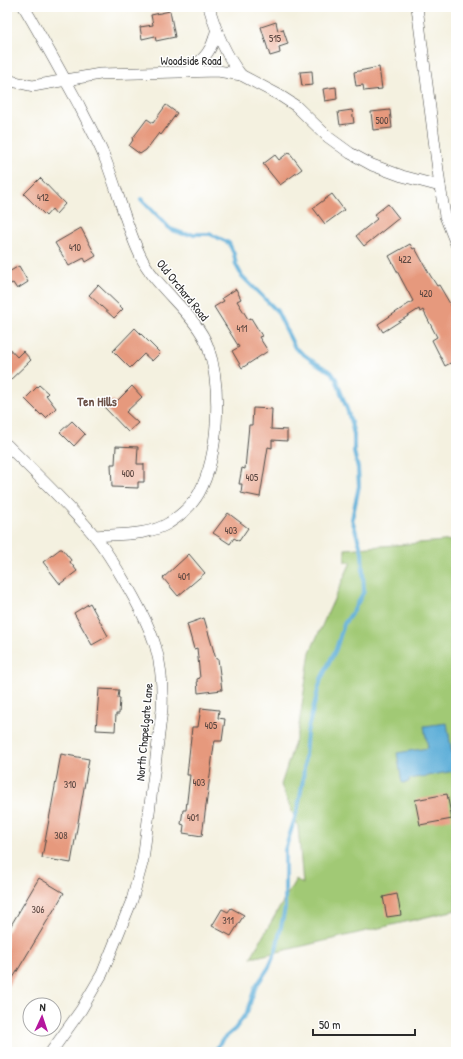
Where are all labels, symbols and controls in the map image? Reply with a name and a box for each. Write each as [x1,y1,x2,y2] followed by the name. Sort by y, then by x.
[269,32,282,45] house number: 515
[161,52,222,69] street label: Woodside Road
[375,114,389,127] house number: 500
[37,191,49,204] house number: 412
[69,241,81,254] house number: 410
[398,253,412,266] house number: 422
[153,256,213,325] street label: Old Orchard Road
[420,287,433,300] house number: 420
[236,322,248,335] house number: 411
[76,392,117,410] district label: Ten Hills
[122,467,135,480] house number: 400
[246,471,259,484] house number: 405
[225,524,238,537] house number: 403
[178,570,190,583] house number: 401
[131,682,157,782] street label: North Chapelgate Lane
[205,719,218,732] house number: 405
[193,776,206,789] house number: 403
[64,778,77,791] house number: 310
[187,811,199,824] house number: 401
[54,829,68,842] house number: 308
[32,903,44,916] house number: 306
[222,914,234,927] house number: 311
[22,997,62,1037] north arrow
[39,1000,46,1014] text: N
[313,1011,415,1037] scale bar
[319,1016,340,1033] text: 50 m

